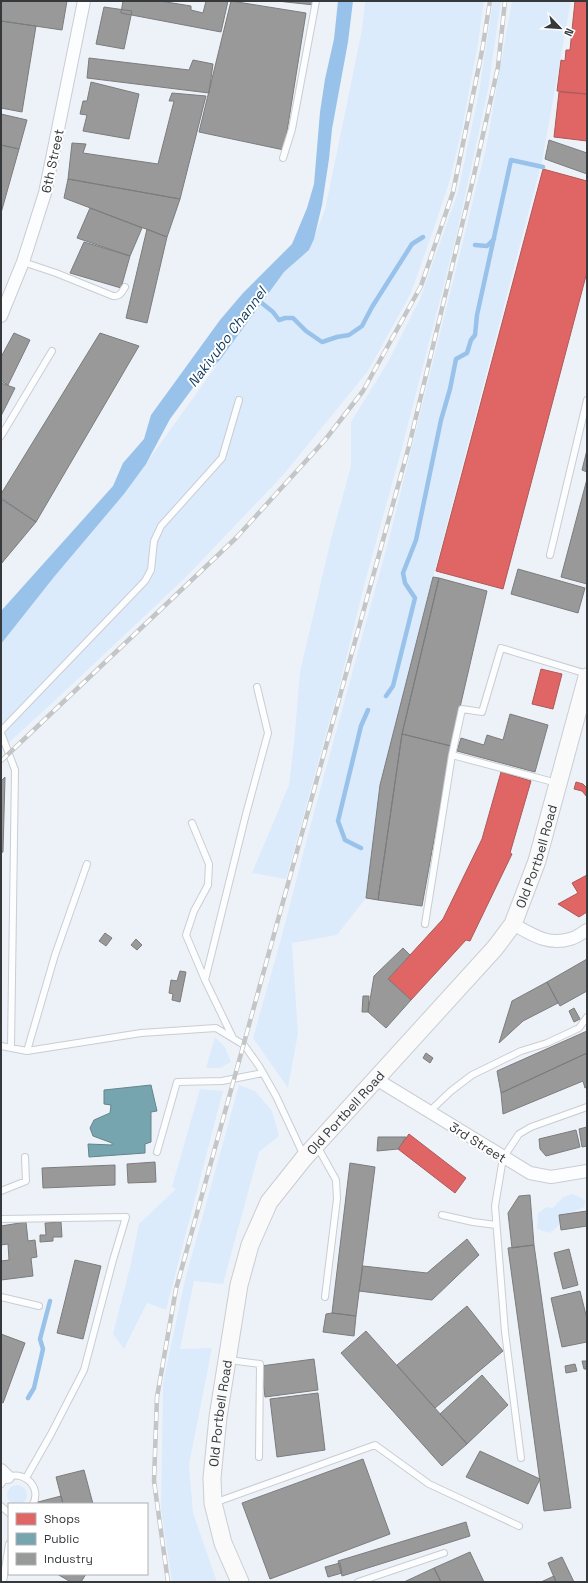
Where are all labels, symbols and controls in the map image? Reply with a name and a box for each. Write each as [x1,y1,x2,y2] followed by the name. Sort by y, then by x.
[540,8,580,48] north arrow
[561,26,577,39] text: N
[37,128,68,195] street label: 6th Street
[184,282,271,390] water label: Nakivubo Channel
[512,803,561,911] street label: Old Portbell Road
[303,1067,388,1158] street label: Old Portbell Road
[446,1118,509,1167] street label: 3rd Street
[205,1359,236,1468] street label: Old Portbell Road
[8,1503,148,1575] legend
[44,1511,80,1527] text: Shops
[44,1531,79,1547] text: Public
[44,1551,93,1567] text: Industry

